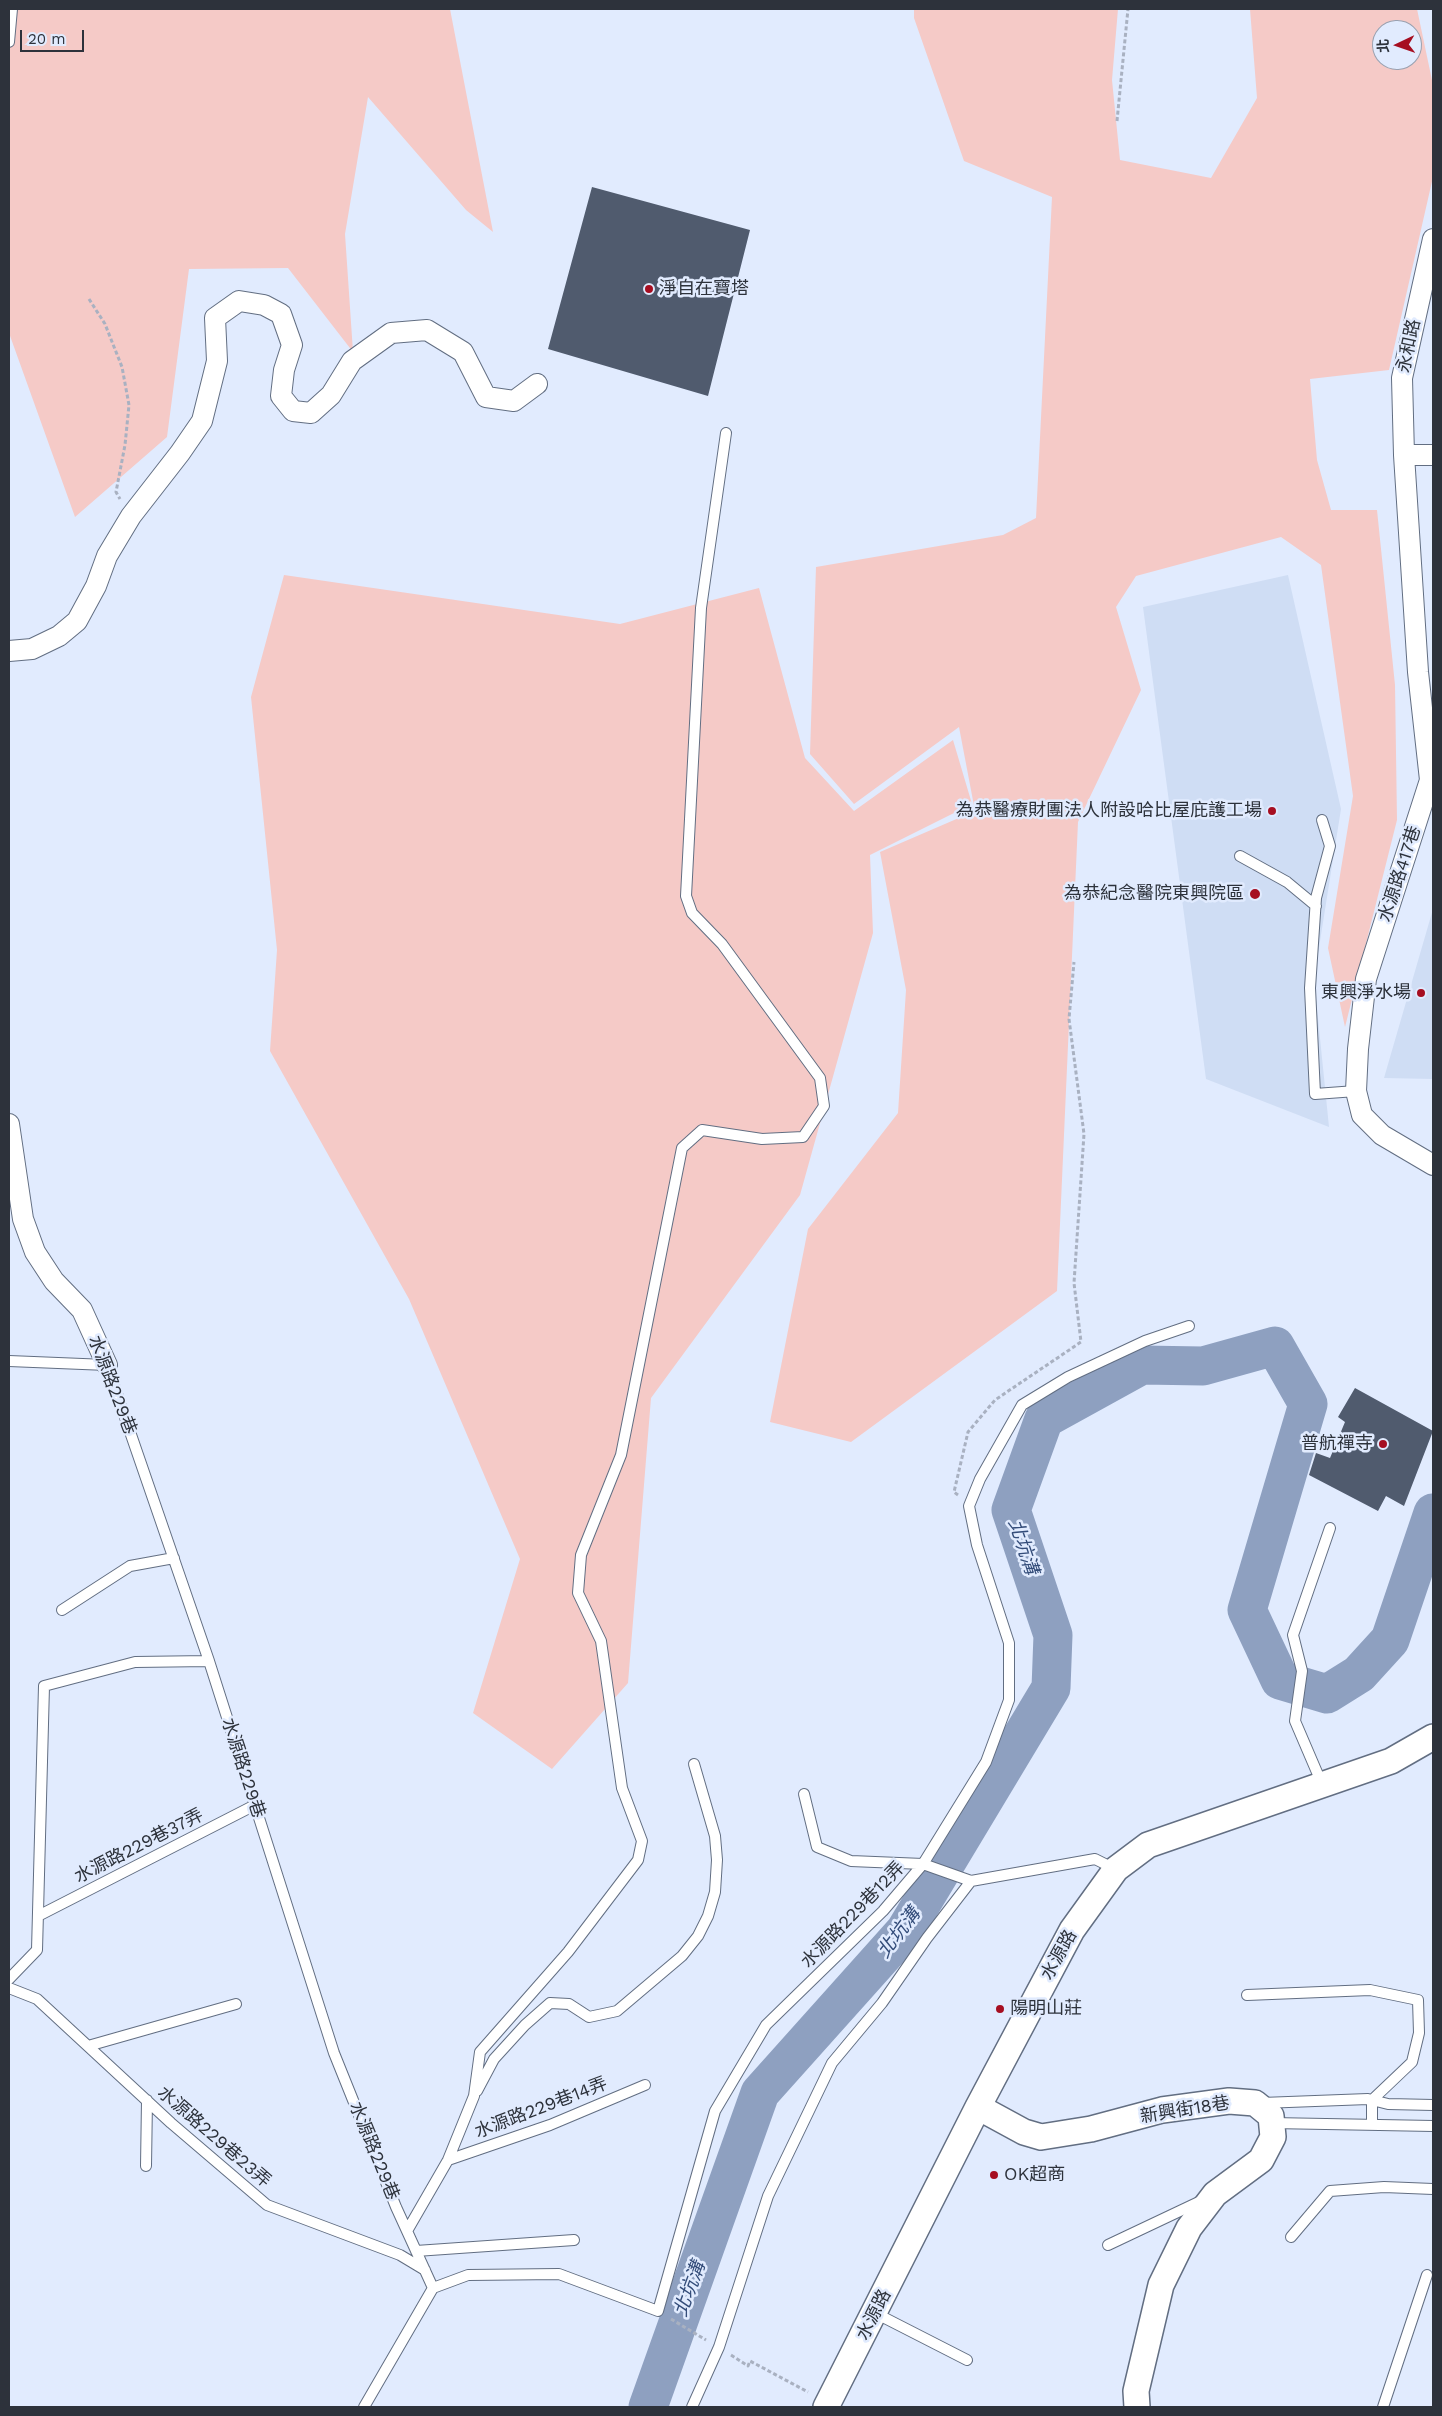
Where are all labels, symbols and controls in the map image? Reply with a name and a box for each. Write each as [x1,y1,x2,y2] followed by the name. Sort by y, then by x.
[22,20,86,52] scale bar
[1372,20,1422,70] north arrow
[28,30,66,48] text: 20 m
[1375,38,1391,53] text: 北
[659,278,749,300] place label: 淨自在寶塔
[643,283,655,295] marker: 淨自在寶塔
[1393,317,1425,375] street label: 永和路
[956,800,1262,822] place label: 為恭醫療財團法人附設哈比屋庇護工場
[1266,805,1278,817] marker: 為恭醫療財團法人附設哈比屋庇護工場
[1374,823,1426,925] street label: 水源路417巷
[1064,883,1244,905] place label: 為恭紀念醫院東興院區
[1248,887,1262,901] marker: 為恭紀念醫院東興院區
[1321,982,1411,1004] place label: 東興淨水場
[1415,987,1427,999] marker: 東興淨水場
[83,1333,141,1437] street label: 水源路229巷
[1301,1433,1373,1455] place label: 普航禪寺
[1377,1438,1389,1450] marker: 普航禪寺
[1003,1516,1043,1578] water label: 北坑溝
[217,1715,269,1821] street label: 水源路229巷
[71,1804,207,1888] street label: 水源路229巷37弄
[797,1857,909,1973] street label: 水源路229巷12弄
[873,1903,925,1963] water label: 北坑溝
[1036,1926,1082,1984] street label: 水源路
[1010,1998,1082,2020] place label: 陽明山莊
[994,2003,1006,2015] marker: 陽明山莊
[472,2073,610,2143] street label: 水源路229巷14弄
[153,2082,275,2192] street label: 水源路229巷23弄
[1139,2092,1231,2128] street label: 新興街18巷
[344,2099,404,2203] street label: 水源路229巷
[1004,2164,1065,2186] place label: OK超商
[988,2169,1000,2181] marker: OK超商
[670,2258,710,2320] water label: 北坑溝
[852,2286,896,2344] street label: 水源路

